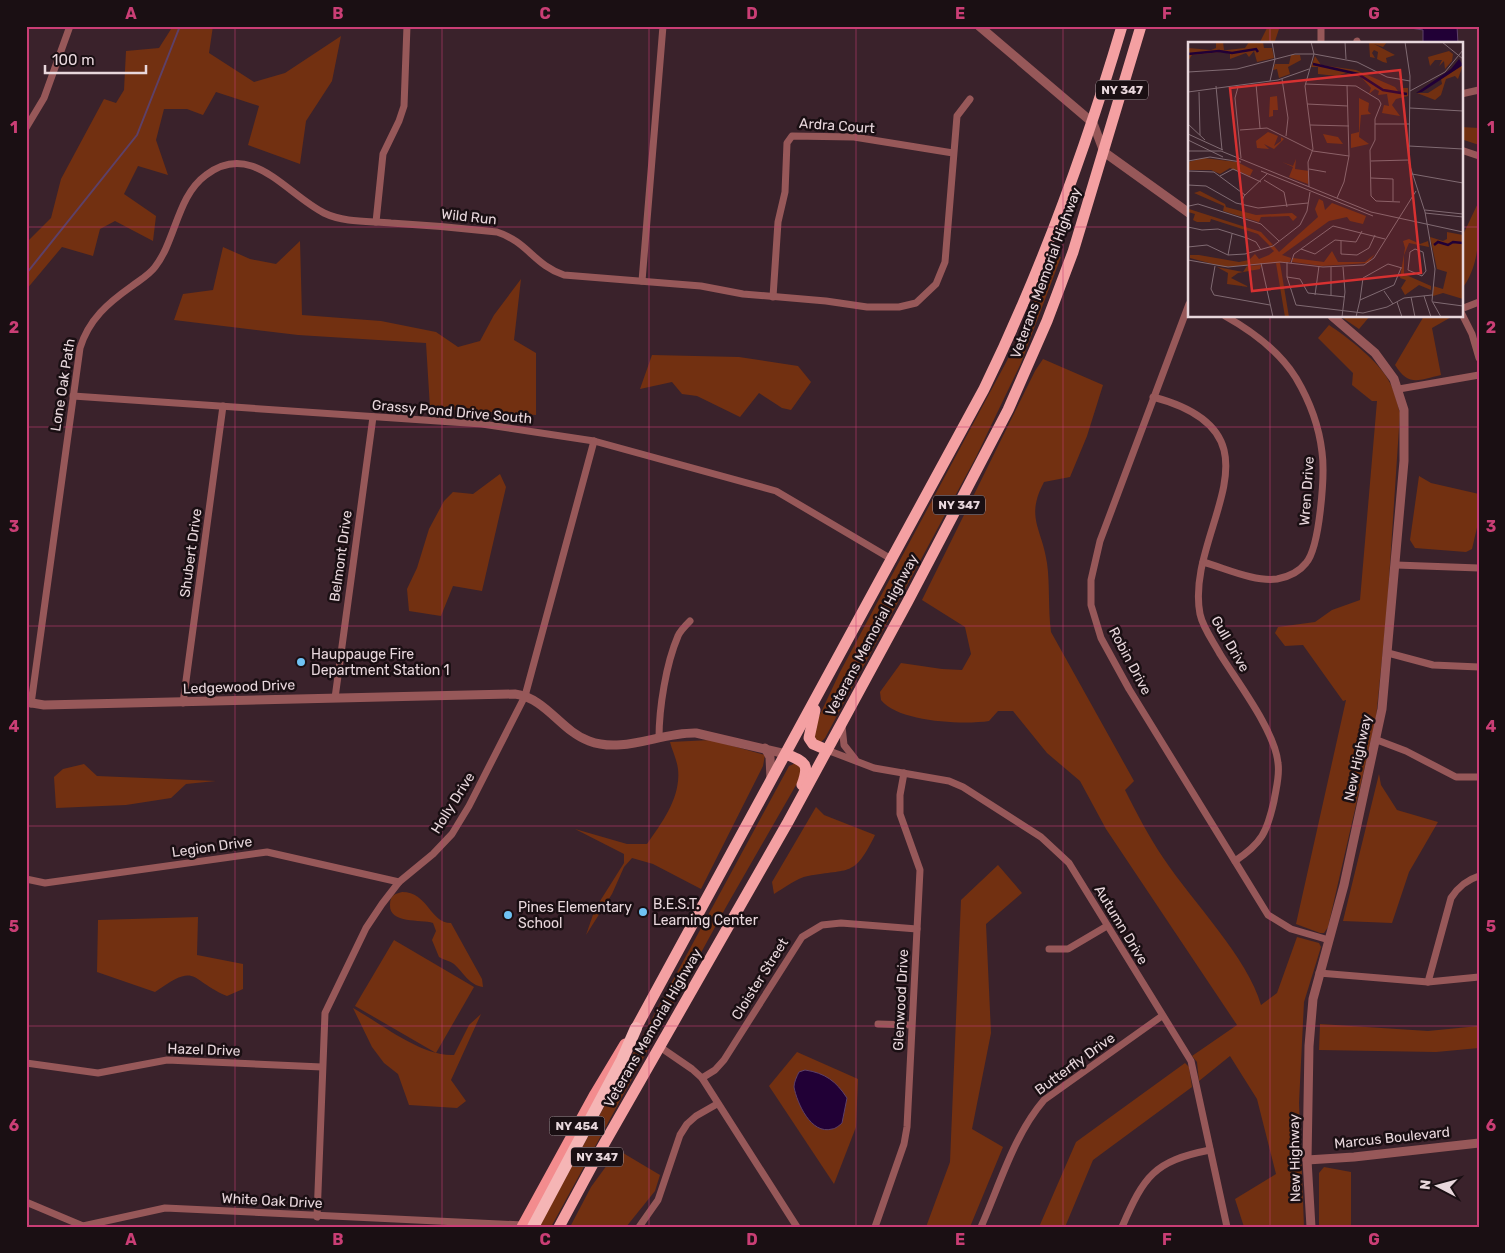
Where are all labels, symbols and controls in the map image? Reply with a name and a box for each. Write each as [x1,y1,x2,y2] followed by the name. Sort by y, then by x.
[125,4,137,23] text: A
[332,4,344,23] text: B
[539,4,551,23] text: C
[746,4,758,23] text: D
[955,4,965,23] text: E
[1162,4,1172,23] text: F
[1368,4,1380,23] text: G
[45,42,146,74] scale bar
[1188,42,1462,318] inset map
[52,51,94,69] text: 100 m
[1096,80,1148,100] road number: NY 347
[799,115,876,137] street label: Ardra Court
[10,118,18,137] text: 1
[1487,118,1495,137] text: 1
[1007,185,1085,361] street label: Veterans Memorial Highway
[440,206,498,228] street label: Wild Run
[9,318,19,337] text: 2
[1486,318,1496,337] text: 2
[47,337,79,433] street label: Lone Oak Path
[371,397,533,427] street label: Grassy Pond Drive South
[1296,455,1318,526] street label: Wren Drive
[933,496,985,514] road number: NY 347
[176,507,206,599] street label: Shubert Drive
[326,509,356,603] street label: Belmont Drive
[9,517,19,536] text: 3
[1486,517,1496,536] text: 3
[822,551,922,719] street label: Veterans Memorial Highway
[1207,613,1253,675] street label: Gull Drive
[1105,624,1155,698] street label: Robin Drive
[311,646,450,679] place label: Hauppauge Fire Department Station 1
[295,656,307,668] marker: Hauppauge Fire Department Station 1
[183,677,296,697] street label: Ledgewood Drive
[1341,713,1376,803] street label: New Highway
[9,717,20,736] text: 4
[1486,717,1497,736] text: 4
[427,769,479,837] street label: Holly Drive
[171,833,253,861] street label: Legion Drive
[1091,882,1151,968] street label: Autumn Drive
[653,896,759,929] place label: B.E.S.T. Learning Center
[518,899,632,932] place label: Pines Elementary School
[637,906,649,918] marker: B.E.S.T. Learning Center
[502,909,514,921] marker: Pines Elementary School
[9,917,19,936] text: 5
[1486,917,1496,936] text: 5
[728,934,792,1023] street label: Cloister Street
[600,945,706,1111] street label: Veterans Memorial Highway
[890,949,912,1051] street label: Glenwood Drive
[1032,1029,1118,1099] street label: Butterfly Drive
[167,1040,241,1060] street label: Hazel Drive
[1286,1113,1304,1202] street label: New Highway
[9,1116,19,1135] text: 6
[550,1116,604,1136] road number: NY 454
[1486,1116,1496,1135] text: 6
[1333,1123,1451,1153] street label: Marcus Boulevard
[571,1148,623,1166] road number: NY 347
[1412,1160,1462,1210] north arrow
[1417,1179,1435,1191] text: N
[221,1190,323,1212] street label: White Oak Drive
[125,1230,137,1249] text: A
[332,1230,344,1249] text: B
[539,1230,551,1249] text: C
[746,1230,758,1249] text: D
[955,1230,965,1249] text: E
[1162,1230,1172,1249] text: F
[1368,1230,1380,1249] text: G

